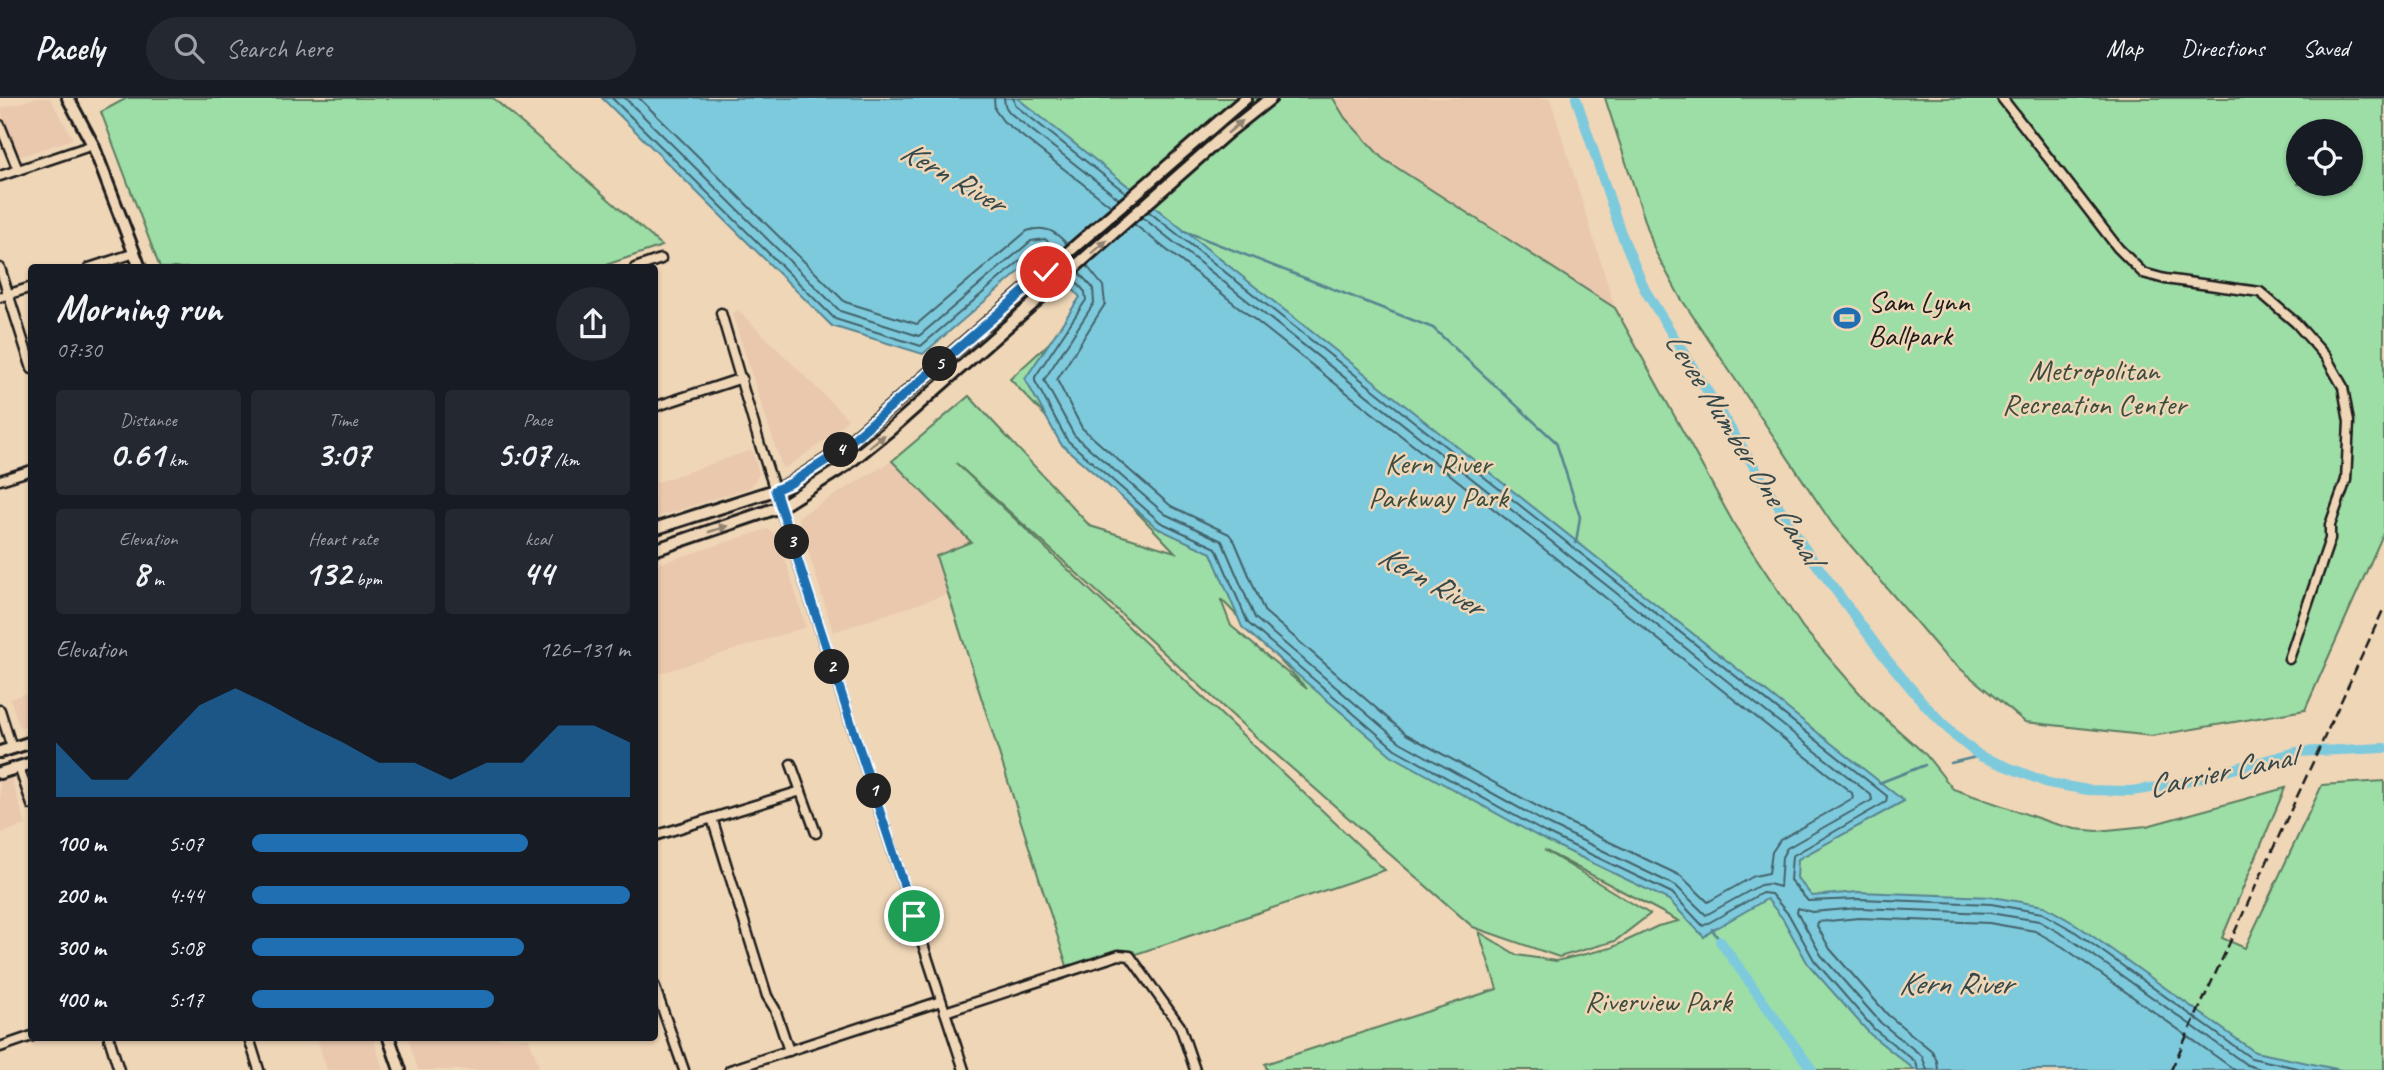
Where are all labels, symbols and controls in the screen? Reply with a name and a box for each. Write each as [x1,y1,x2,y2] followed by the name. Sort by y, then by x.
[146,17,636,80] search box
[35,27,104,69] text: Pacely
[170,29,208,67] icon: search
[226,32,332,65] text: Search here
[2106,33,2143,63] text: Map
[2181,33,2264,63] text: Directions
[2302,33,2349,63] text: Saved
[2286,119,2363,196] map controls
[2286,119,2363,196] button: locate
[1226,120,1243,135] one-way arrow
[894,130,1017,225] water label: Kern River
[1090,239,1108,255] one-way arrow
[1016,242,1076,302] pin
[1027,253,1065,291] icon: check
[1868,282,1971,354] place label: Sam Lynn Ballpark
[56,285,222,332] text: Morning run
[556,287,630,361] button: share
[1832,303,1862,333] sports icon: Sam Lynn Ballpark
[1656,323,1837,580] water label: Levee Number One Canal
[56,335,102,364] text: 07:30
[922,346,958,382] pin: 5
[935,351,944,375] text: 5
[2002,351,2189,423] park label: Metropolitan Recreation Center
[120,408,177,432] text: Distance
[328,408,358,432] text: Time
[523,408,552,432] text: Pace
[109,432,164,477] text: 0.61
[316,432,370,477] text: 3:07
[496,432,550,477] text: 5:07
[824,432,858,468] pin: 4
[868,433,886,448] one-way arrow
[836,437,845,461] text: 4
[1368,444,1510,516] park label: Kern River Parkway Park
[164,448,187,472] text: km
[550,448,579,472] text: /km
[707,523,728,534] one-way arrow
[774,524,810,560] pin: 3
[119,527,178,551] text: Elevation
[308,527,378,551] text: Heart rate
[525,527,550,551] text: kcal
[787,529,796,553] text: 3
[1371,535,1495,628] water label: Kern River
[133,551,149,596] text: 8
[304,551,351,596] text: 132
[522,551,553,596] text: 44
[149,567,164,591] text: m
[351,567,382,591] text: bpm
[56,635,127,664] text: Elevation
[539,635,630,664] text: 126–131 m
[814,650,850,684] pin: 2
[827,654,836,678] text: 2
[2144,734,2309,807] water label: Carrier Canal
[856,774,892,808] pin: 1
[869,778,878,802] text: 1
[56,829,106,858] text: 100 m
[168,829,204,858] text: 5:07
[56,881,106,910] text: 200 m
[168,881,204,910] text: 4:44
[884,886,944,946] pin
[895,897,933,935] icon: arrive
[56,933,106,962] text: 300 m
[168,933,204,962] text: 5:08
[1898,963,2017,1004] water label: Kern River
[1585,982,1733,1020] park label: Riverview Park
[56,985,106,1014] text: 400 m
[168,985,204,1014] text: 5:17

